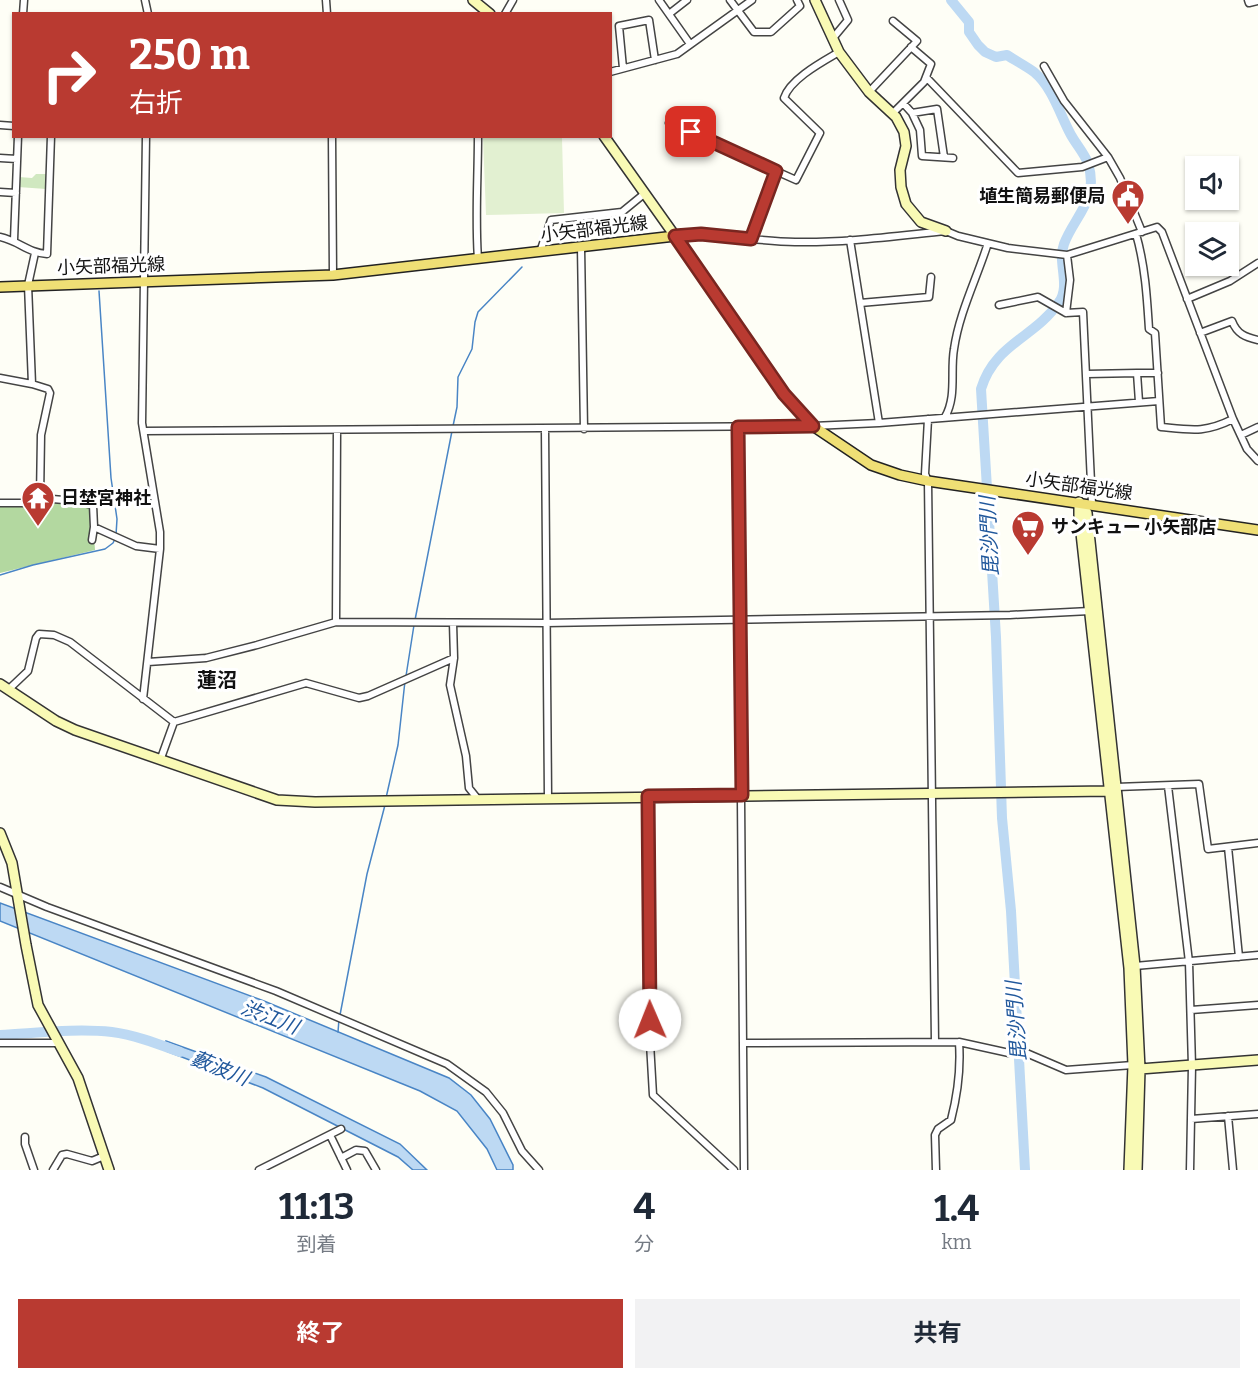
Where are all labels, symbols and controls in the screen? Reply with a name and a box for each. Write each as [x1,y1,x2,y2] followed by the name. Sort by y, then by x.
[129,30,250,80] text: 250 m
[30,36,108,114] icon: right
[129,87,183,119] text: 右折
[665,106,716,157] pin
[674,115,707,148] icon: arrive
[1185,156,1239,276] map controls
[1185,156,1239,210] button: sound
[1110,178,1146,225] public building icon: 埴生簡易郵便局
[979,185,1105,207] place label: 埴生簡易郵便局
[539,212,649,246] street label: 小矢部福光線
[1185,222,1239,276] button: layers
[57,253,165,279] street label: 小矢部福光線
[1024,468,1134,504] street label: 小矢部福光線
[20,480,56,527] temple icon: 日埜宮神社
[61,487,151,509] place label: 日埜宮神社
[975,493,1003,577] water label: 毘沙門川
[1010,509,1046,556] supermarket icon: サンキュー 小矢部店
[1051,516,1216,538] place label: サンキュー 小矢部店
[197,668,237,692] district label: 蓮沼
[1001,978,1031,1062] water label: 毘沙門川
[618,988,682,1052] position arrow
[238,995,304,1040] water label: 渋江川
[188,1046,254,1091] water label: 藪波川
[279,1185,355,1229] text: 11:13
[633,1185,655,1229] text: 4
[934,1187,979,1231] text: 1.4
[942,1230,972,1254] text: km
[297,1232,337,1256] text: 到着
[634,1232,654,1256] text: 分
[18,1299,623,1368] button: 終了
[635,1299,1240,1368] button: 共有

